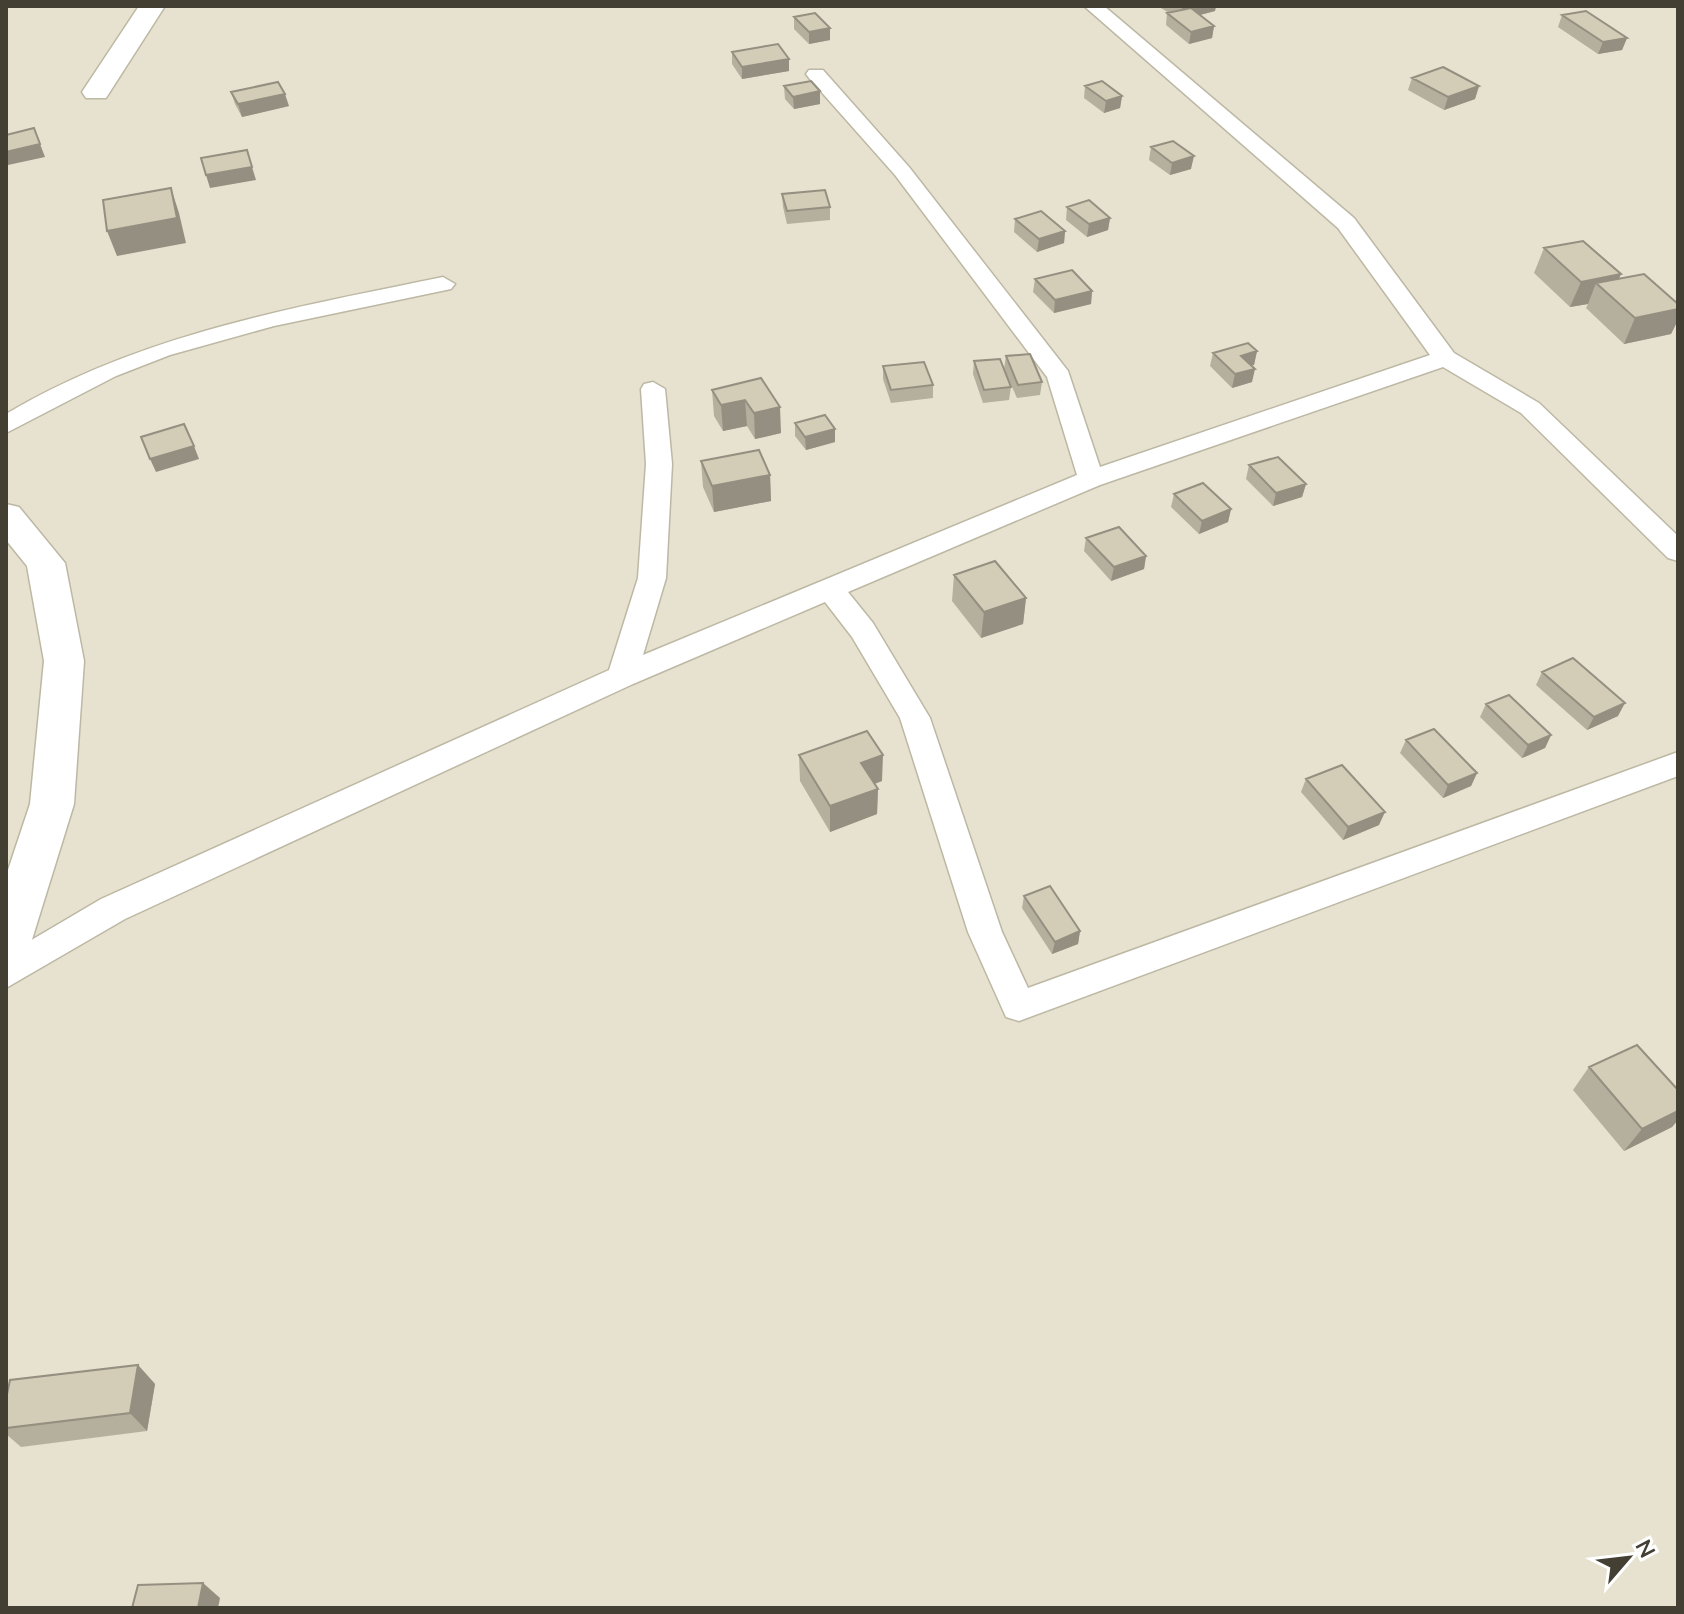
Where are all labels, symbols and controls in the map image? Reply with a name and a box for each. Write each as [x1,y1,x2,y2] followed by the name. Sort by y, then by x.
[1588,1518,1668,1598] north arrow
[1628,1535,1662,1563] text: N

